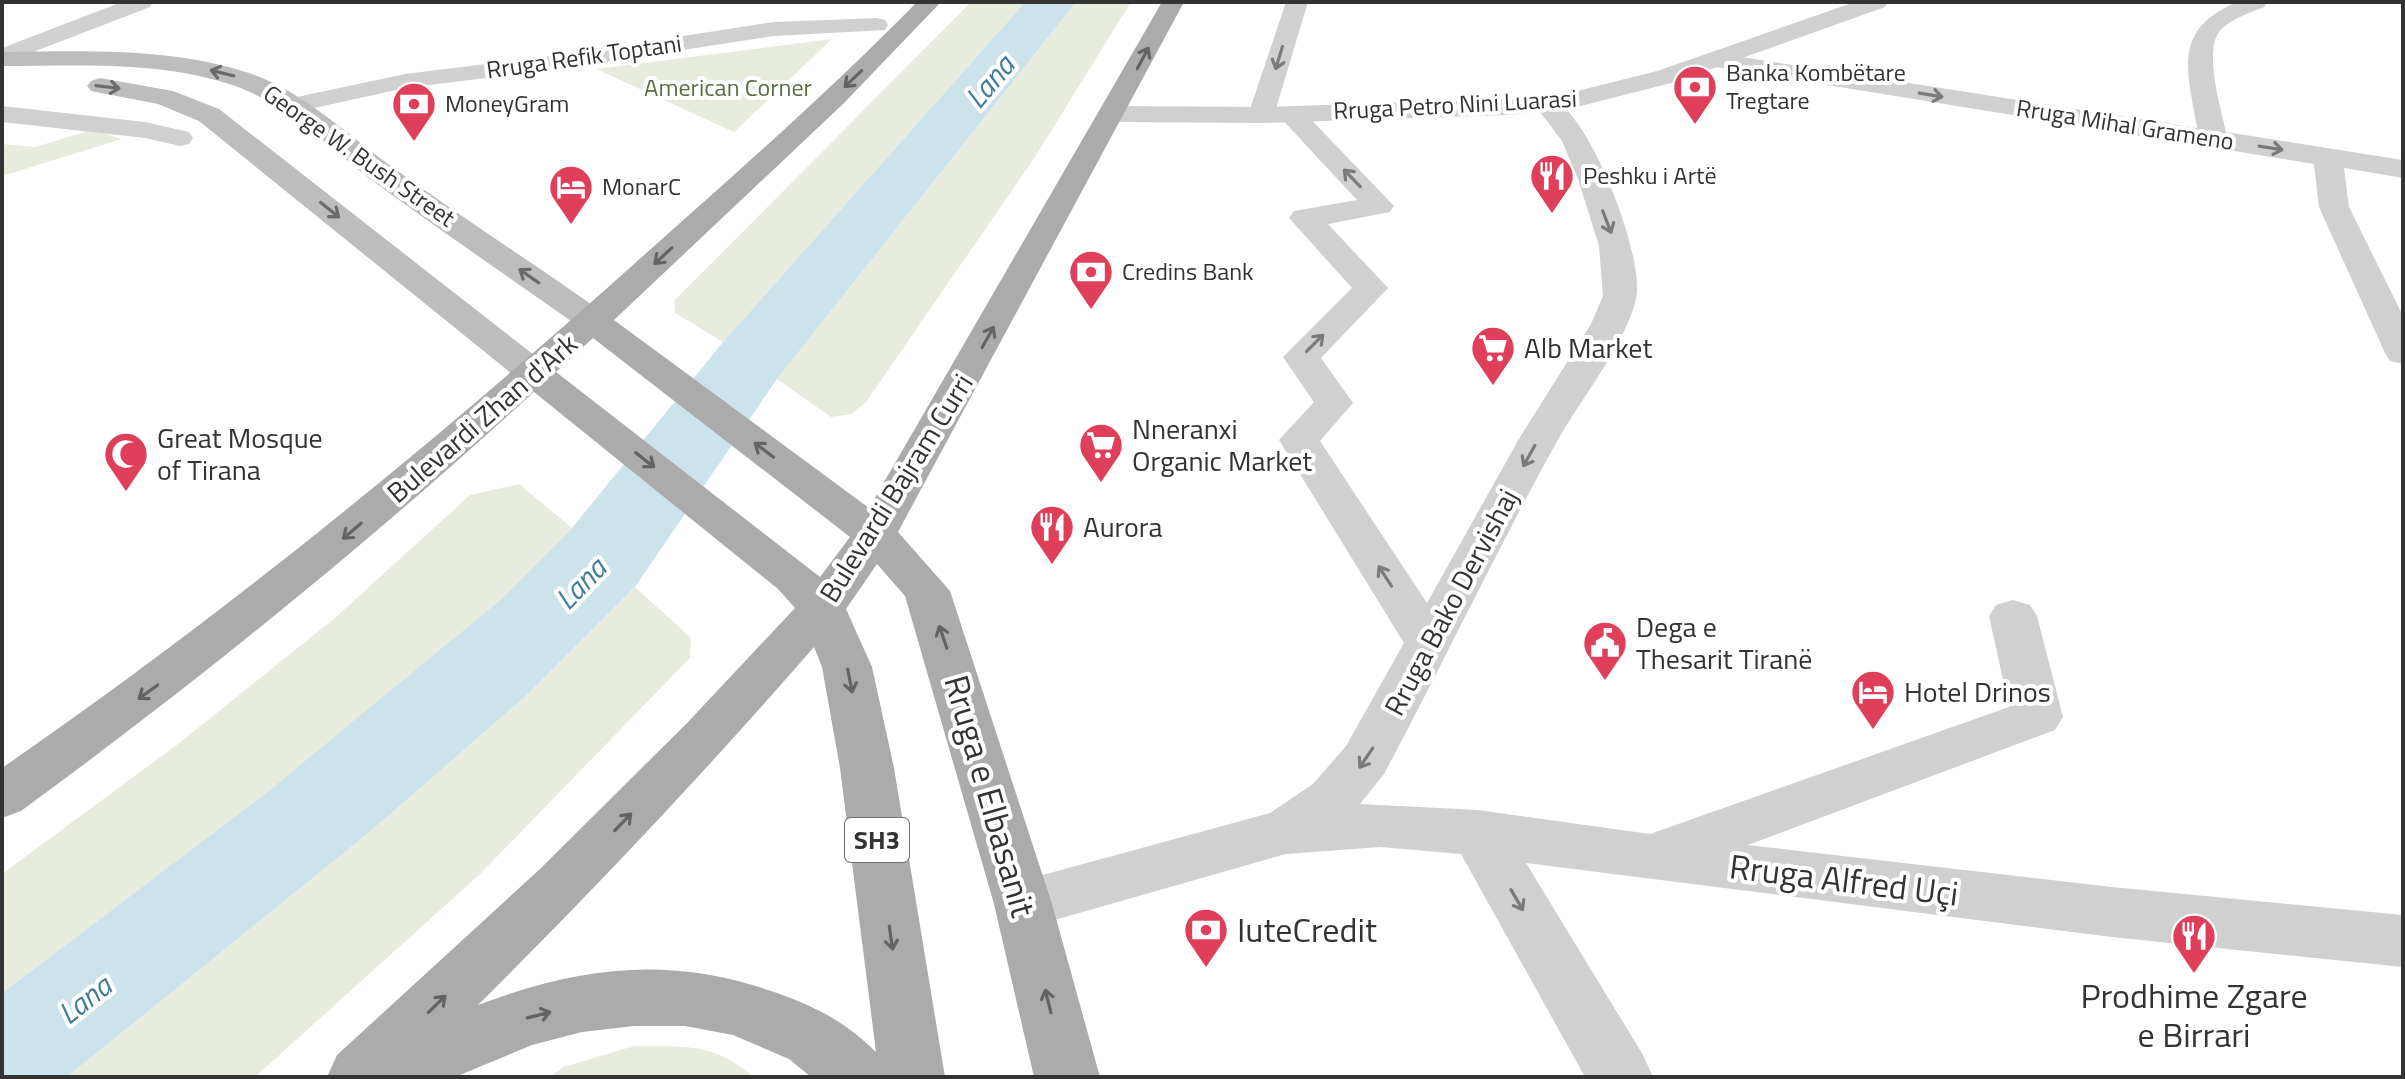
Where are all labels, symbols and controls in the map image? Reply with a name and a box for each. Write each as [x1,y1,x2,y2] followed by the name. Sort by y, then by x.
[484,25,684,88] street label: Rruga Refik Toptani
[953,43,1027,118] water label: Lana
[1271,45,1286,71] one-way arrow
[1136,47,1152,70] one-way arrow
[1726,54,1906,118] place label: Banka Kombëtare Tregtare
[1671,63,1719,126] bank icon: Banka Kombëtare Tregtare
[209,65,235,80] one-way arrow
[644,69,812,105] park label: American Corner
[843,69,863,88] one-way arrow
[256,75,463,235] street label: George W. Bush Street
[95,80,120,95] one-way arrow
[390,80,438,143] bank icon: MoneyGram
[1332,80,1578,128] street label: Rruga Petro Nini Luarasi
[445,85,569,121] place label: MoneyGram
[1918,88,1943,103] one-way arrow
[2014,89,2236,159] street label: Rruga Mihal Grameno
[2258,141,2283,156] one-way arrow
[1528,152,1576,215] restaurant icon: Peshku i Artë
[1583,157,1717,193] place label: Peshku i Artë
[547,163,595,226] hotel icon: MonarC
[602,168,681,204] place label: MonarC
[1343,169,1362,188] one-way arrow
[319,201,340,219] one-way arrow
[1601,209,1615,234] one-way arrow
[653,246,673,264] one-way arrow
[1067,248,1115,311] bank icon: Credins Bank
[1122,253,1254,289] place label: Credins Bank
[519,268,541,284] one-way arrow
[377,322,587,513] street label: Bulevardi Zhan d'Ark
[1469,324,1517,387] supermarket icon: Alb Market
[980,326,996,349] one-way arrow
[1524,326,1652,369] place label: Alb Market
[1305,334,1325,353] one-way arrow
[808,365,983,610] street label: Bulevardi Bajram Curri
[1132,407,1312,482] place label: Nneranxi Organic Market
[157,416,323,491] place label: Great Mosque of Tirana
[1077,421,1125,484] supermarket icon: Nneranxi Organic Market
[102,430,150,493] mosque icon: Great Mosque of Tirana
[754,442,775,459] one-way arrow
[1521,444,1537,467] one-way arrow
[634,451,655,469] one-way arrow
[1373,481,1529,723] street label: Rruga Bako Dervishaj
[1028,503,1076,566] restaurant icon: Aurora
[1083,505,1162,548] place label: Aurora
[343,522,363,540] one-way arrow
[544,545,618,620] water label: Lana
[1377,565,1394,587] one-way arrow
[1636,605,1813,680] place label: Dega e Thesarit Tiranë
[1581,619,1629,682] public building icon: Dega e Thesarit Tiranë
[934,624,949,649] one-way arrow
[843,668,858,693] one-way arrow
[1849,668,1897,731] hotel icon: Hotel Drinos
[932,669,1050,923] street label: Rruga e Elbasanit
[1904,670,2051,713] place label: Hotel Drinos
[138,684,160,700] one-way arrow
[1357,747,1374,769] one-way arrow
[613,812,632,832] one-way arrow
[845,818,909,862] road number: SH3
[1727,839,1962,919] street label: Rruga Alfred Uçi
[1510,888,1525,912] one-way arrow
[1237,903,1377,955] place label: IuteCredit
[1182,906,1230,969] bank icon: IuteCredit
[2170,912,2218,975] restaurant icon: Prodhime Zgare e Birrari
[884,925,899,950] one-way arrow
[48,962,123,1035] water label: Lana
[2080,969,2308,1060] place label: Prodhime Zgare e Birrari
[1039,989,1054,1015] one-way arrow
[427,994,447,1013] one-way arrow
[525,1006,551,1021] one-way arrow

